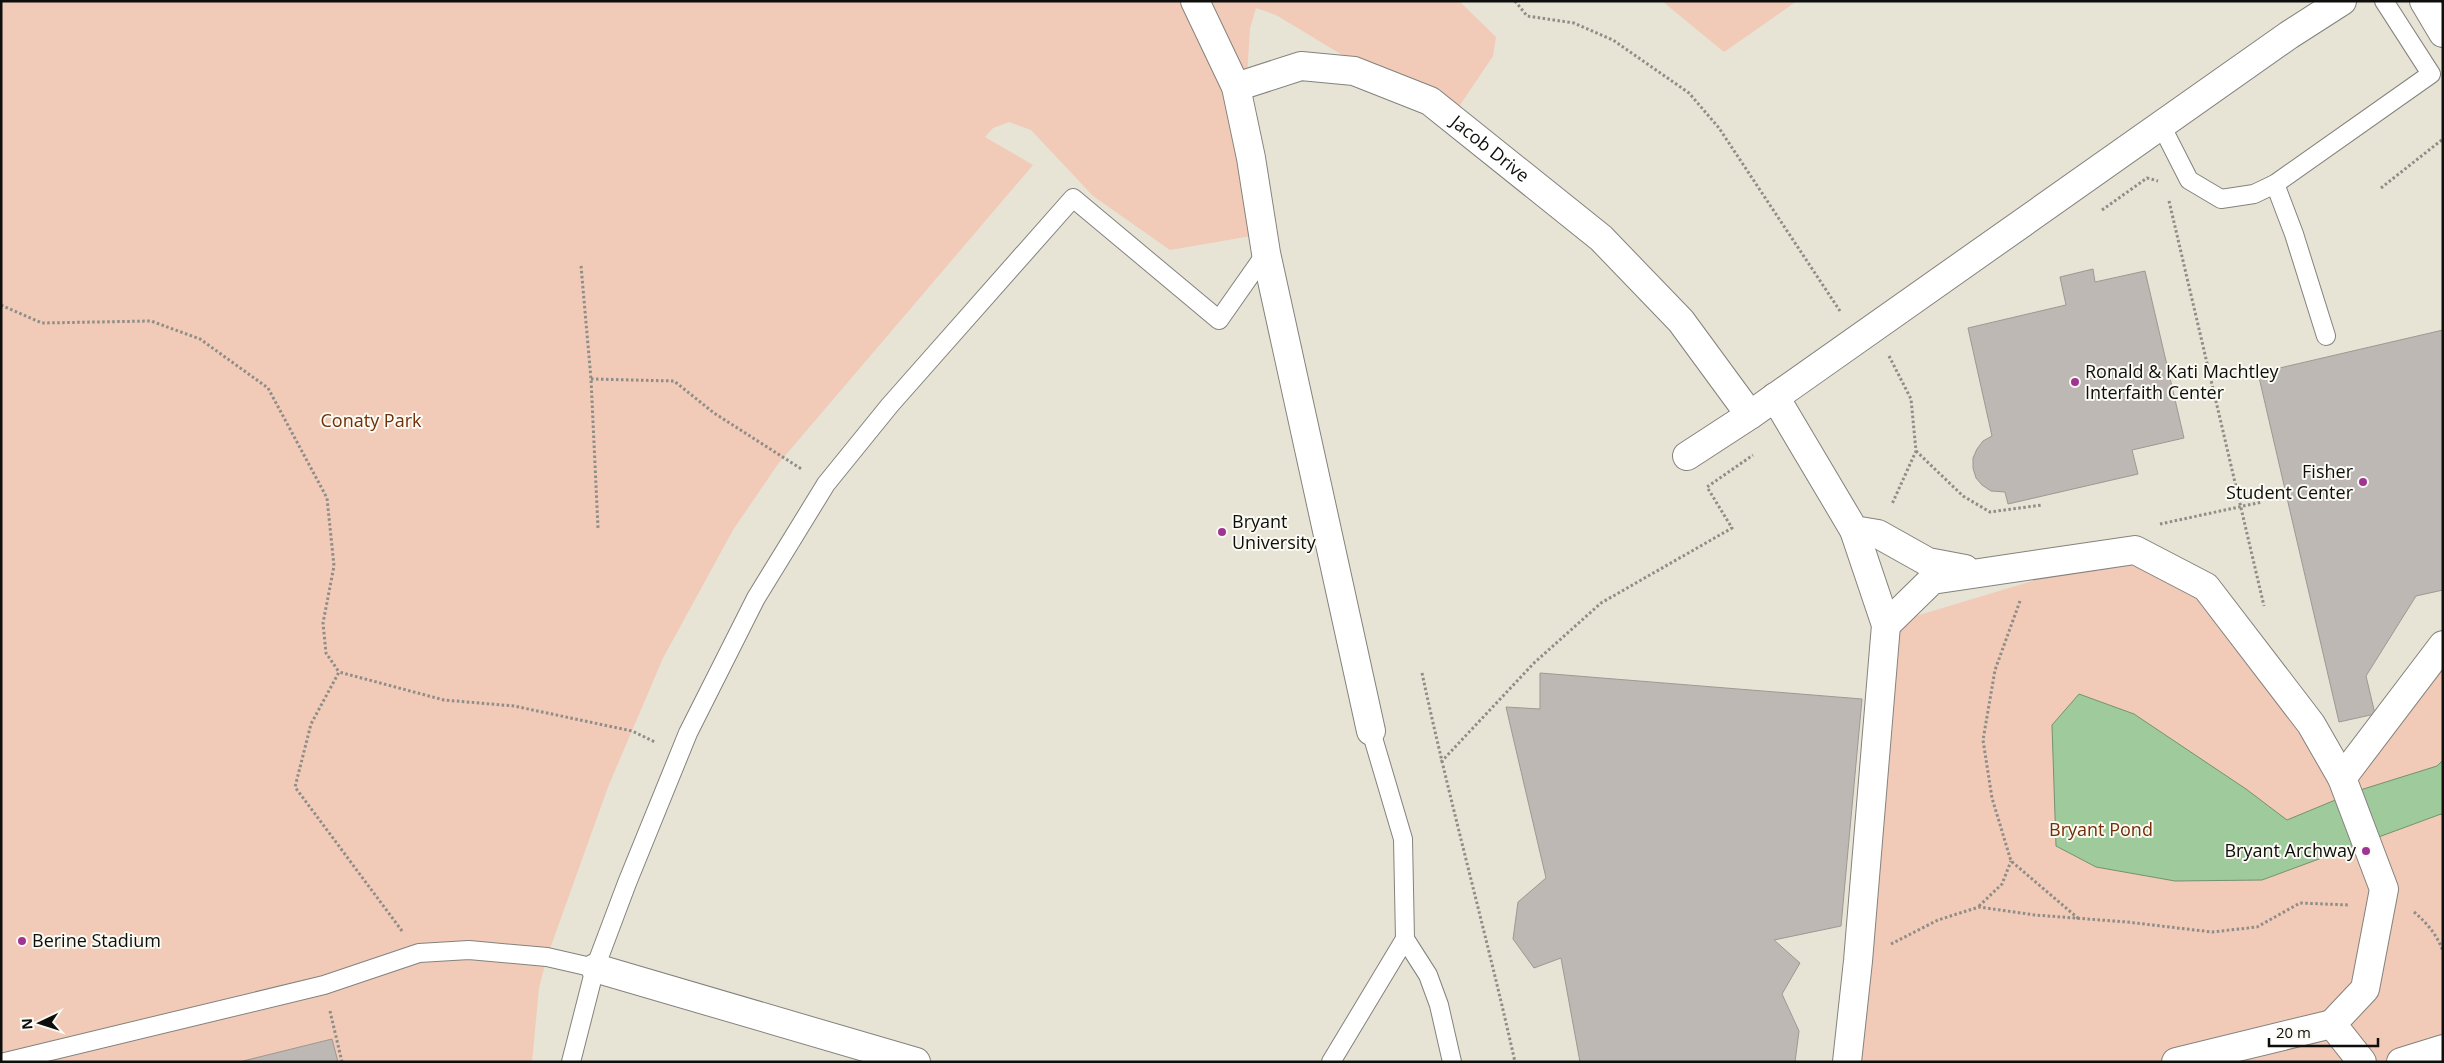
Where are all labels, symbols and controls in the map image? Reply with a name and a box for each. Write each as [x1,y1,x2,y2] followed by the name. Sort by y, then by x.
[1445,108,1535,187] street label: Jacob Drive
[2085,359,2280,404] place label: Ronald & Kati Machtley Interfaith Center
[2069,376,2081,388] marker: Ronald & Kati Machtley Interfaith Center
[321,408,422,432] park label: Conaty Park
[2226,459,2354,504] place label: Fisher Student Center
[2357,476,2369,488] marker: Fisher Student Center
[1232,509,1317,554] place label: Bryant University
[1216,526,1228,538] marker: Bryant University
[2049,817,2153,841] park label: Bryant Pond
[2224,838,2357,862] place label: Bryant Archway
[2360,845,2372,857] marker: Bryant Archway
[32,928,161,952] place label: Berine Stadium
[16,935,28,947] marker: Berine Stadium
[15,998,65,1048] north arrow
[2269,1016,2378,1048] scale bar
[17,1018,36,1030] text: N
[2276,1022,2311,1042] text: 20 m

